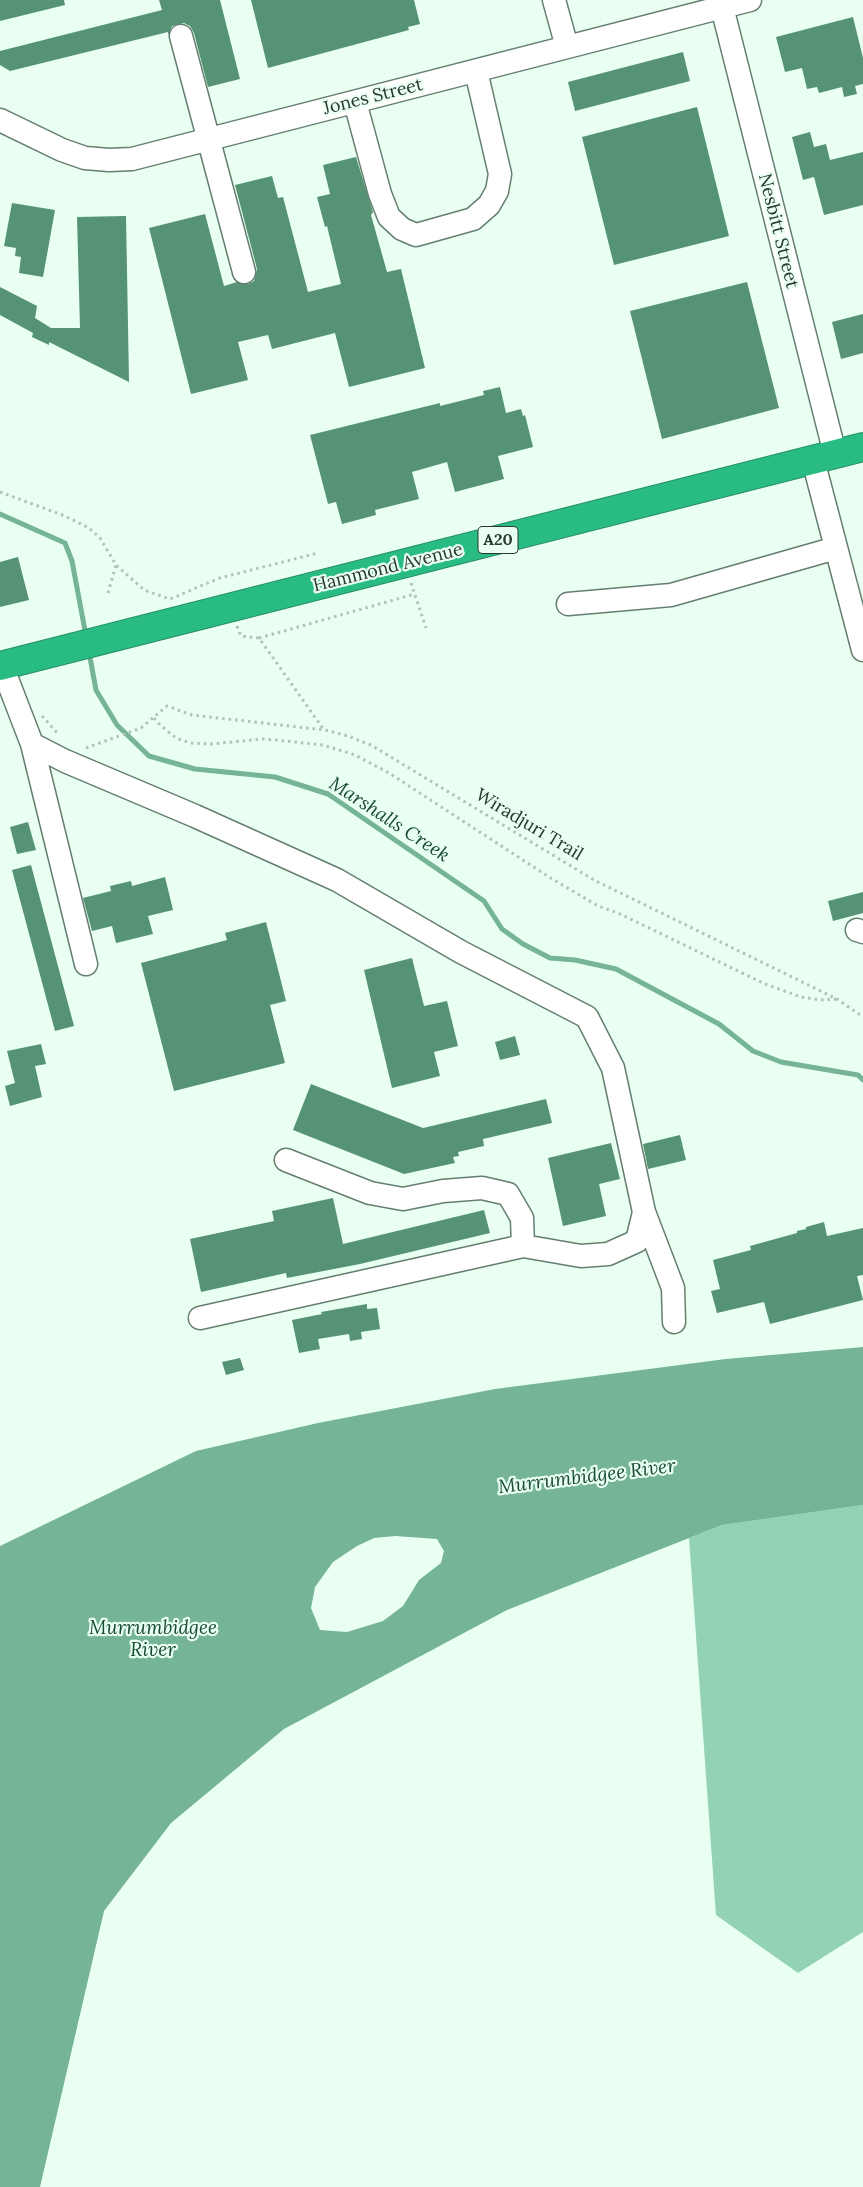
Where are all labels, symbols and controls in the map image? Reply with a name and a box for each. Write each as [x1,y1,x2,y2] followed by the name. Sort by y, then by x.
[321,74,425,120] street label: Jones Street
[753,171,803,291] street label: Nesbitt Street
[478,526,518,554] road number: A20
[311,539,465,597] street label: Hammond Avenue
[324,773,454,867] water label: Marshalls Creek
[471,784,587,866] street label: Wiradjuri Trail
[497,1455,677,1499] water label: Murrumbidgee River
[89,1618,217,1662] water label: Murrumbidgee River

